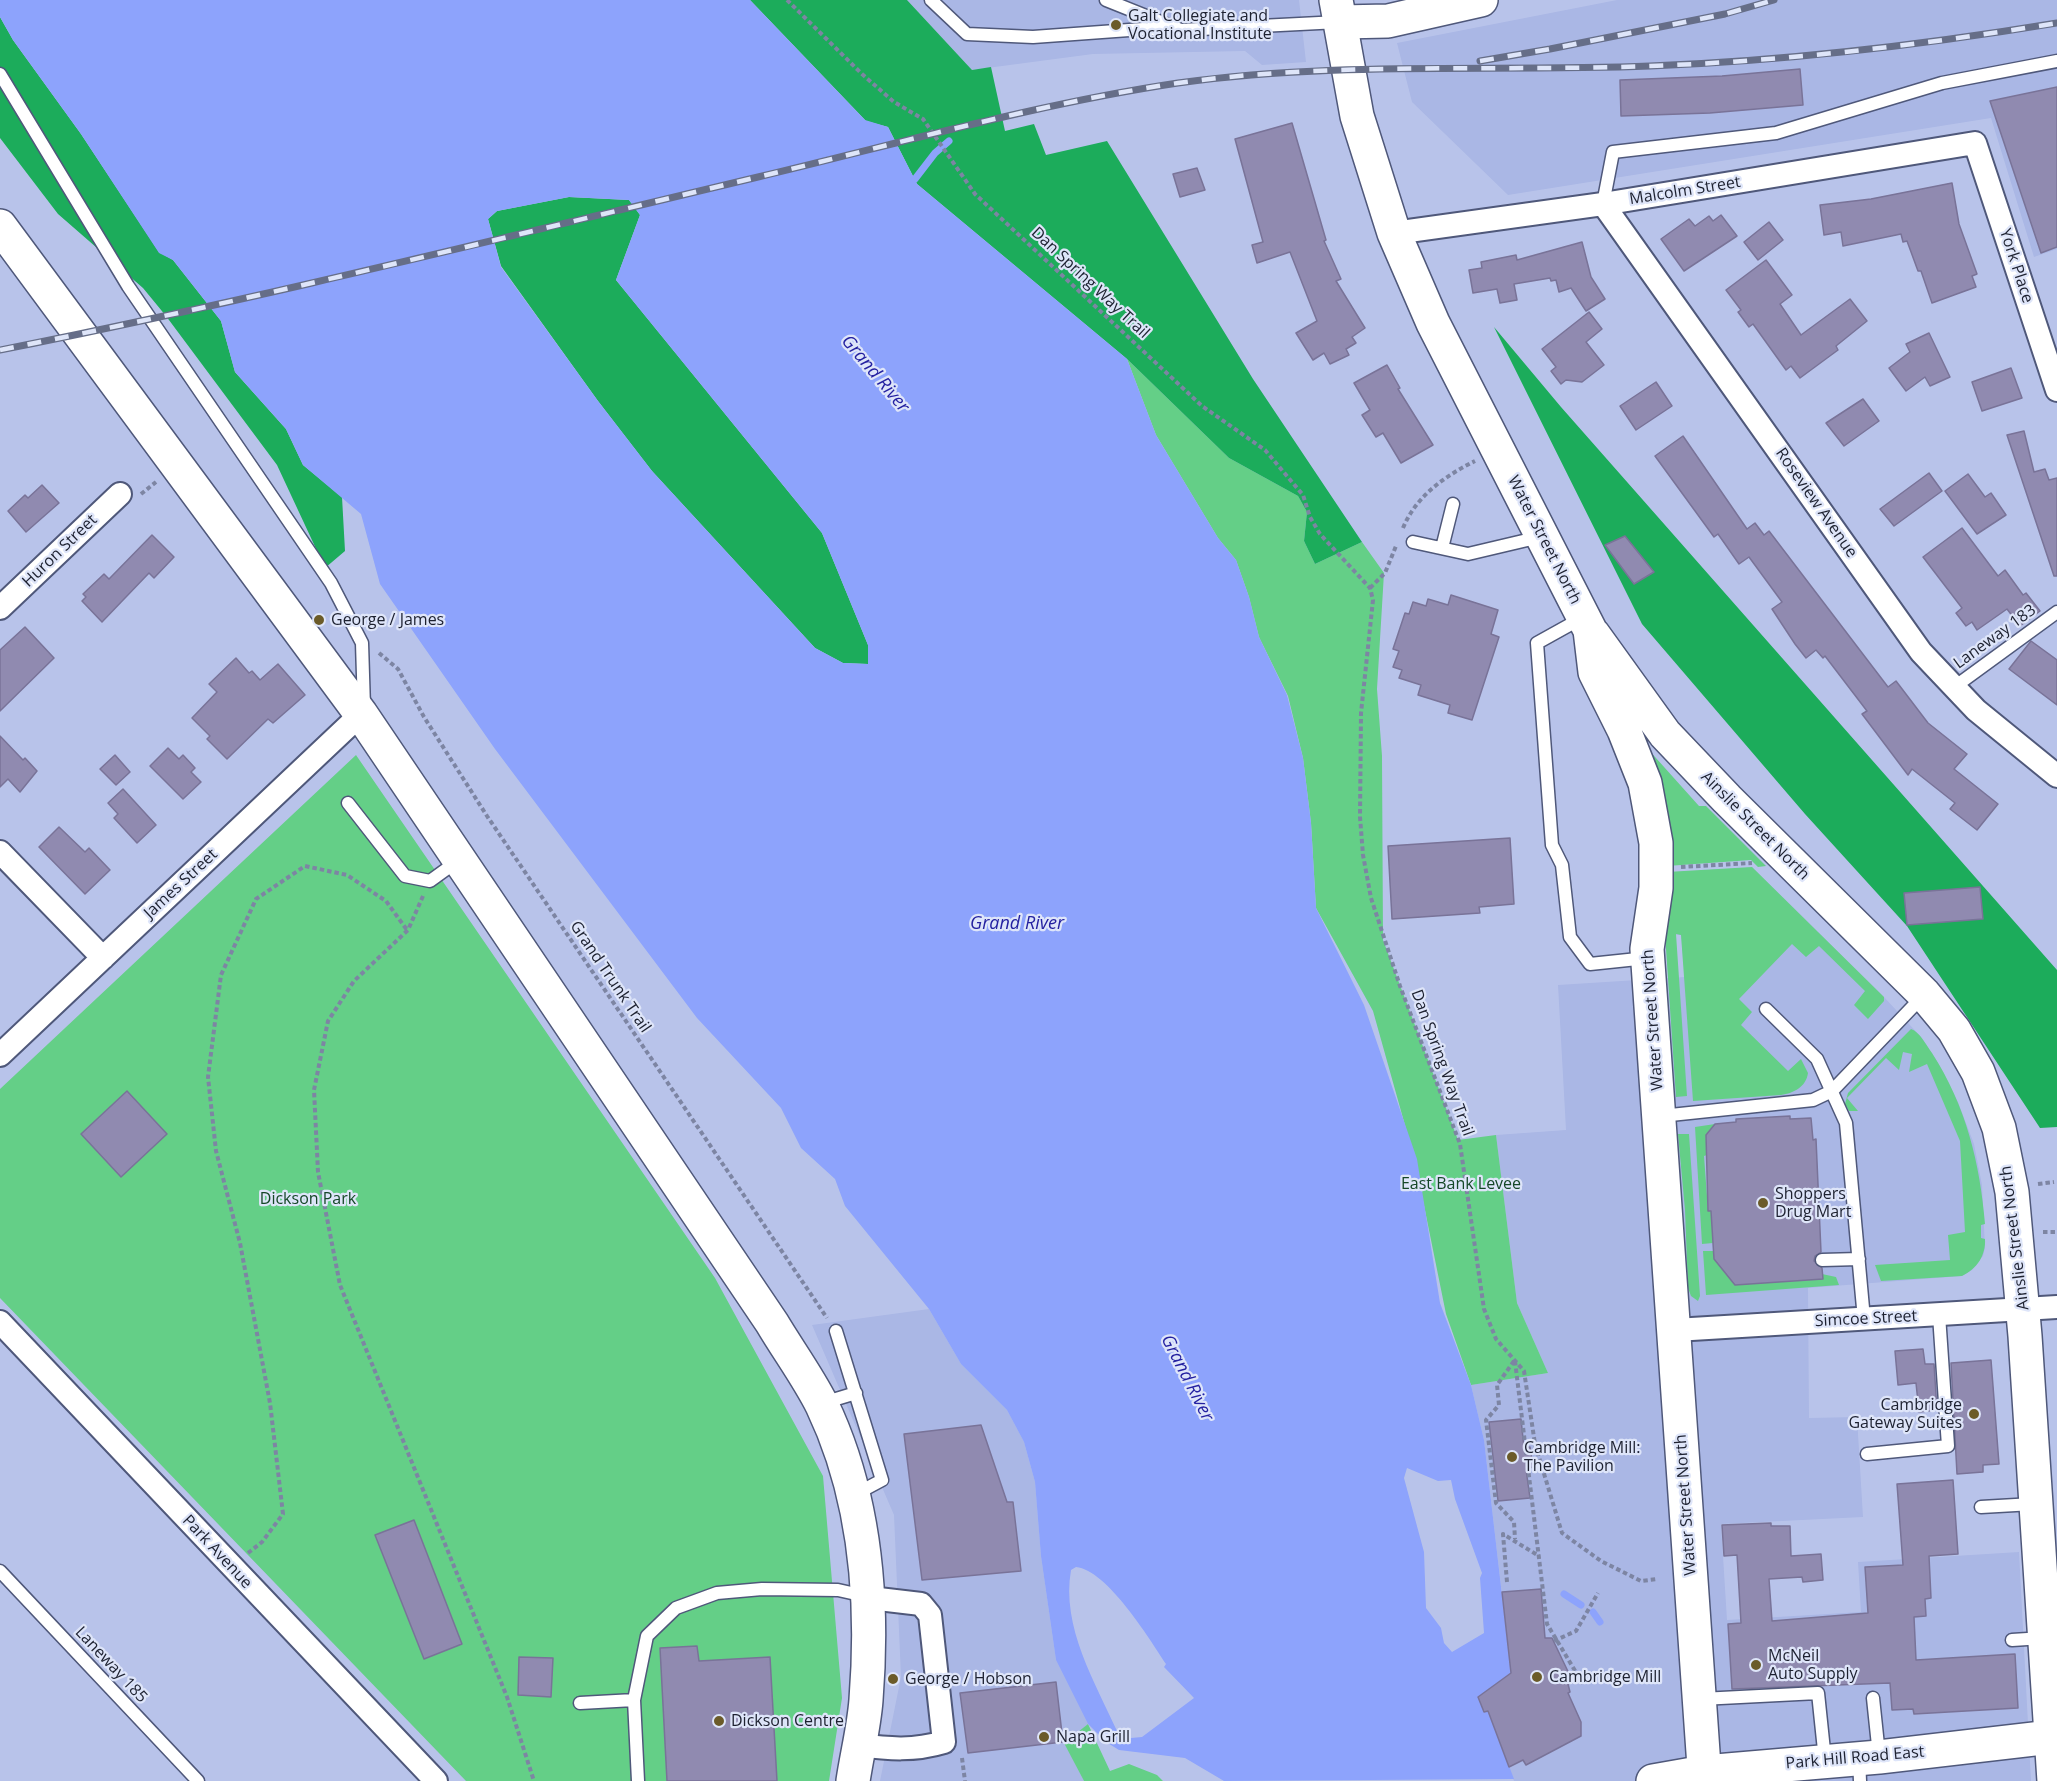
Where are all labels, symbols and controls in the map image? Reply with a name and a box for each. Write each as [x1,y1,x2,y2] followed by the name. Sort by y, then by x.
[1128,6,1272,44] place label: Galt Collegiate and Vocational Institute
[1109,18,1123,32] marker: Galt Collegiate and Vocational Institute
[1628,173,1742,209] street label: Malcolm Street
[1027,223,1153,343] street label: Dan Spring Way Trail
[1995,226,2037,306] street label: York Place
[836,331,914,417] water label: Grand River
[1771,445,1861,561] street label: Roseview Avenue
[1503,473,1585,607] street label: Water Street North
[19,511,101,591] street label: Huron Street
[1950,601,2040,673] street label: Laneway 183
[331,610,444,630] place label: George / James
[312,613,326,627] marker: George / James
[1697,768,1813,884] street label: Ainslie Street North
[140,845,222,923] street label: James Street
[970,913,1064,935] water label: Grand River
[566,917,654,1037] street label: Grand Trunk Trail
[1638,949,1668,1091] street label: Water Street North
[1407,987,1477,1139] street label: Dan Spring Way Trail
[1997,1165,2033,1311] street label: Ainslie Street North
[1401,1174,1521,1194] park label: East Bank Levee
[1775,1184,1851,1222] place label: Shoppers Drug Mart
[260,1189,356,1209] park label: Dickson Park
[1756,1196,1770,1210] marker: Shoppers Drug Mart
[1814,1307,1918,1331] street label: Simcoe Street
[1156,1331,1218,1425] water label: Grand River
[1848,1395,1962,1433] place label: Cambridge Gateway Suites
[1967,1407,1981,1421] marker: Cambridge Gateway Suites
[1671,1434,1701,1576] street label: Water Street North
[1524,1438,1640,1476] place label: Cambridge Mill: The Pavilion
[1505,1450,1519,1464] marker: Cambridge Mill: The Pavilion
[178,1511,256,1593] street label: Park Avenue
[71,1623,151,1707] street label: Laneway 185
[1768,1646,1858,1684] place label: McNeil Auto Supply
[1749,1658,1763,1672] marker: McNeil Auto Supply
[1549,1667,1661,1687] place label: Cambridge Mill
[905,1669,1032,1689] place label: George / Hobson
[1530,1670,1544,1684] marker: Cambridge Mill
[886,1672,900,1686] marker: George / Hobson
[731,1711,844,1731] place label: Dickson Centre
[712,1714,726,1728] marker: Dickson Centre
[1056,1727,1130,1747] place label: Napa Grill
[1037,1730,1051,1744] marker: Napa Grill
[1785,1742,1925,1774] street label: Park Hill Road East

